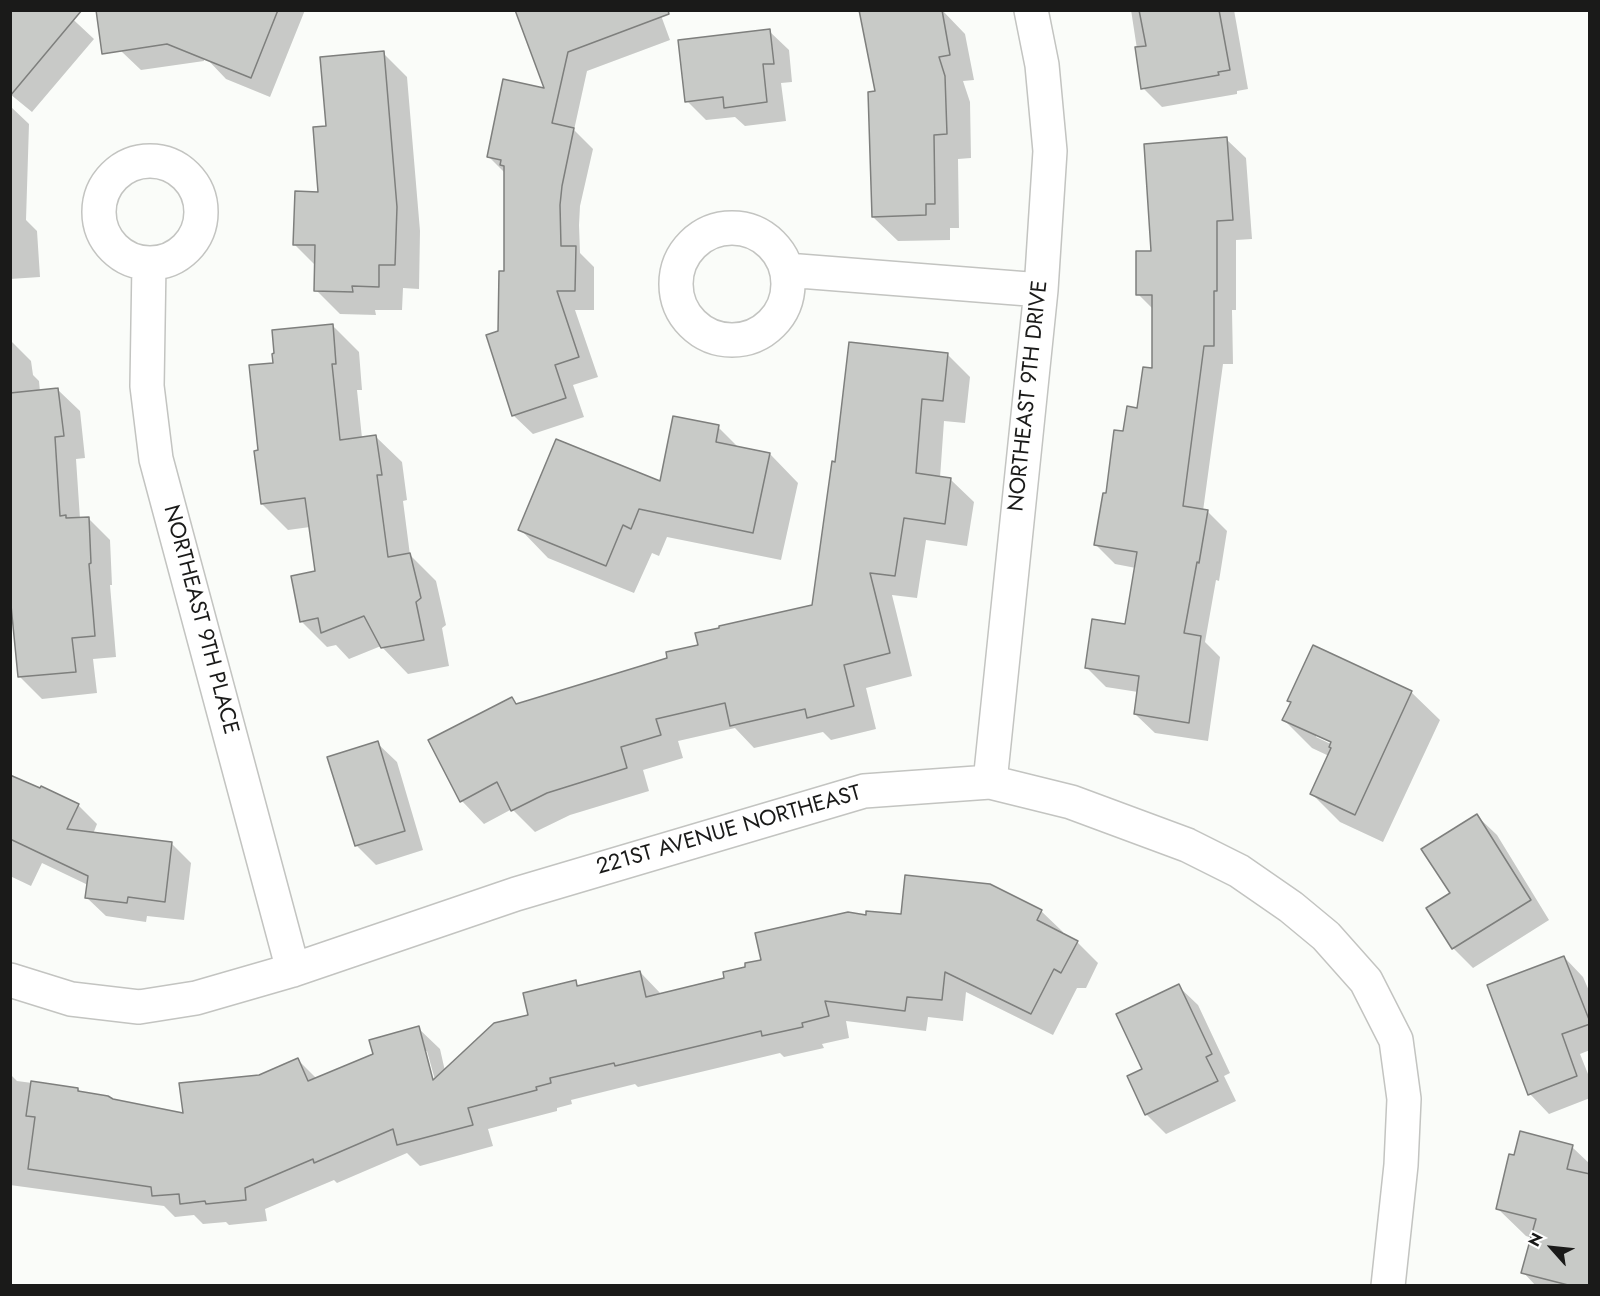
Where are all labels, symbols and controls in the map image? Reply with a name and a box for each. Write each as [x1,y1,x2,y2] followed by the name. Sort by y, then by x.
[1004,279,1054,513] street label: NORTHEAST 9TH DRIVE
[157,502,243,738] street label: NORTHEAST 9TH PLACE
[594,781,864,881] street label: 221ST AVENUE NORTHEAST
[1522,1218,1582,1278] north arrow
[1522,1229,1549,1250] text: N

